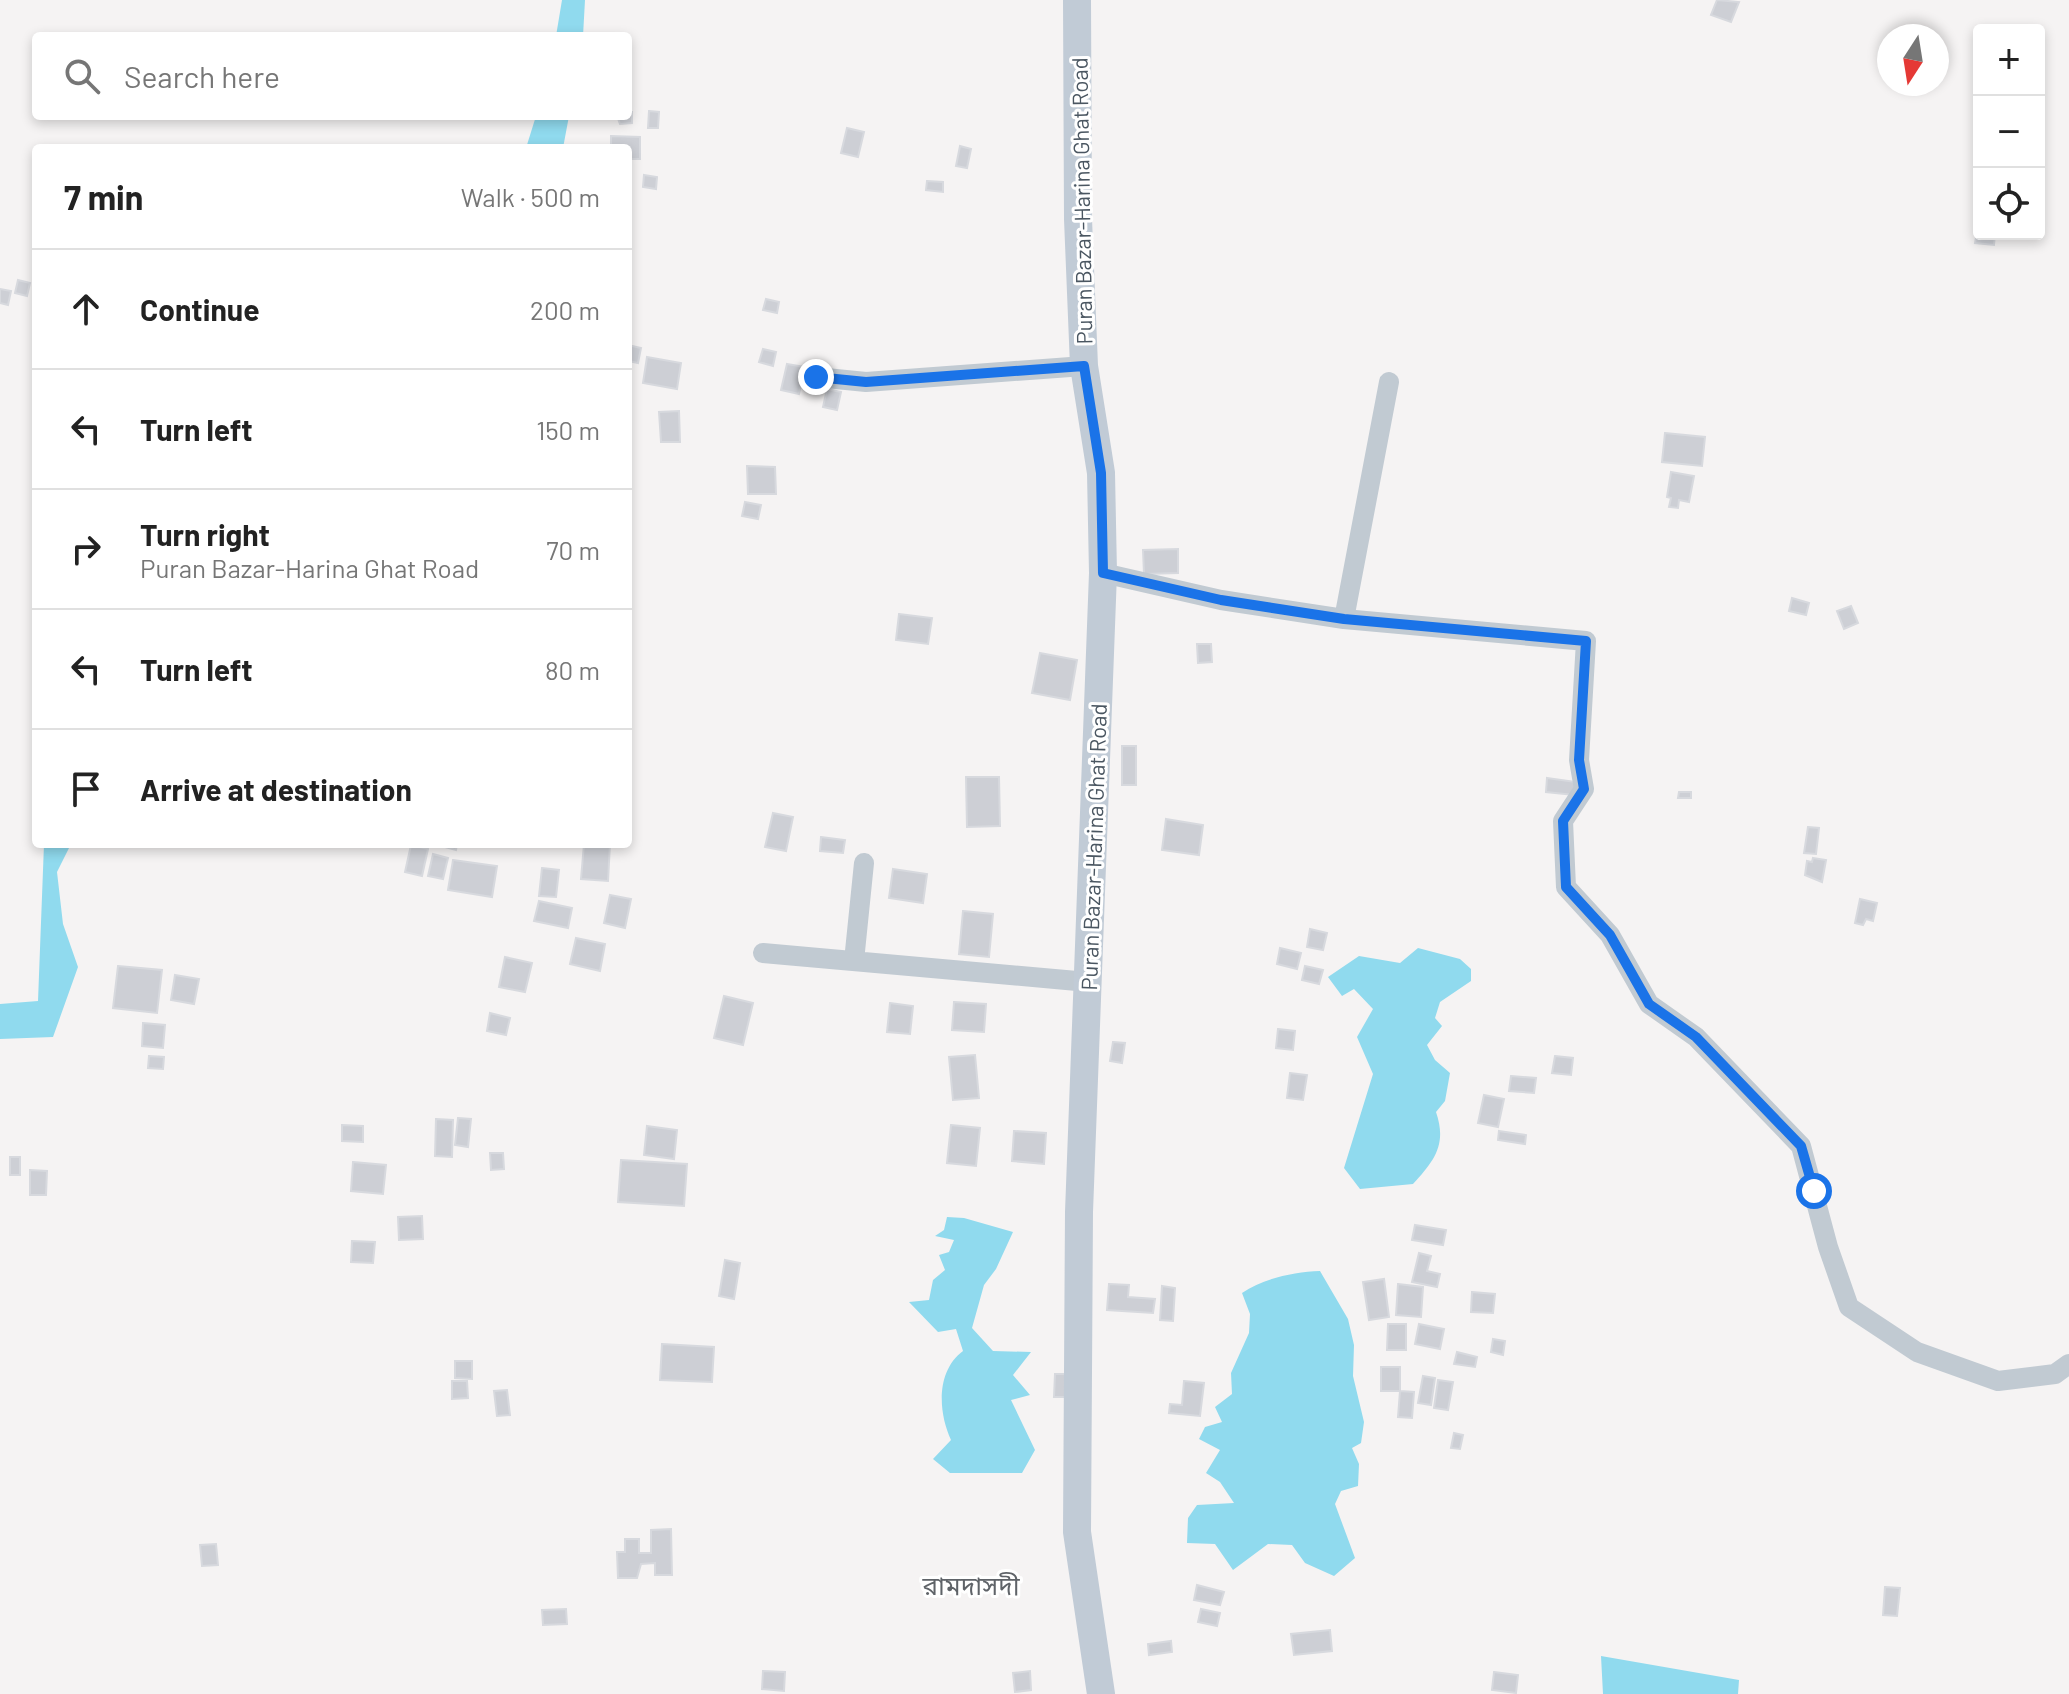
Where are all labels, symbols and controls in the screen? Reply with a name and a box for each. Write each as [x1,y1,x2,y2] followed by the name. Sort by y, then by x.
[1877,24,1949,96] north arrow
[1973,24,2045,240] map controls
[1973,24,2045,96] button: +
[32,32,632,120] search box
[60,54,104,98] icon: search
[1065,57,1097,345] street label: Puran Bazar-Harina Ghat Road
[124,58,280,94] text: Search here
[1973,96,2045,168] button: −
[1973,168,2045,240] button: locate
[64,176,143,217] text: 7 min
[461,181,600,212] text: Walk · 500 m
[64,287,108,331] icon: ahead
[140,291,260,327] text: Continue
[530,294,600,325] text: 200 m
[798,359,834,395] route end
[64,407,108,451] icon: left
[140,411,253,447] text: Turn left
[536,414,600,445] text: 150 m
[140,516,270,552] text: Turn right
[64,527,108,571] icon: right
[546,534,600,565] text: 70 m
[140,552,479,583] text: Puran Bazar-Harina Ghat Road
[64,647,108,691] icon: left
[140,651,253,687] text: Turn left
[545,654,600,685] text: 80 m
[1075,703,1111,991] street label: Puran Bazar-Harina Ghat Road
[64,767,108,811] icon: arrive
[140,771,412,807] text: Arrive at destination
[1796,1173,1832,1209] route start
[921,1569,1021,1600] district label: রামদাসদী

